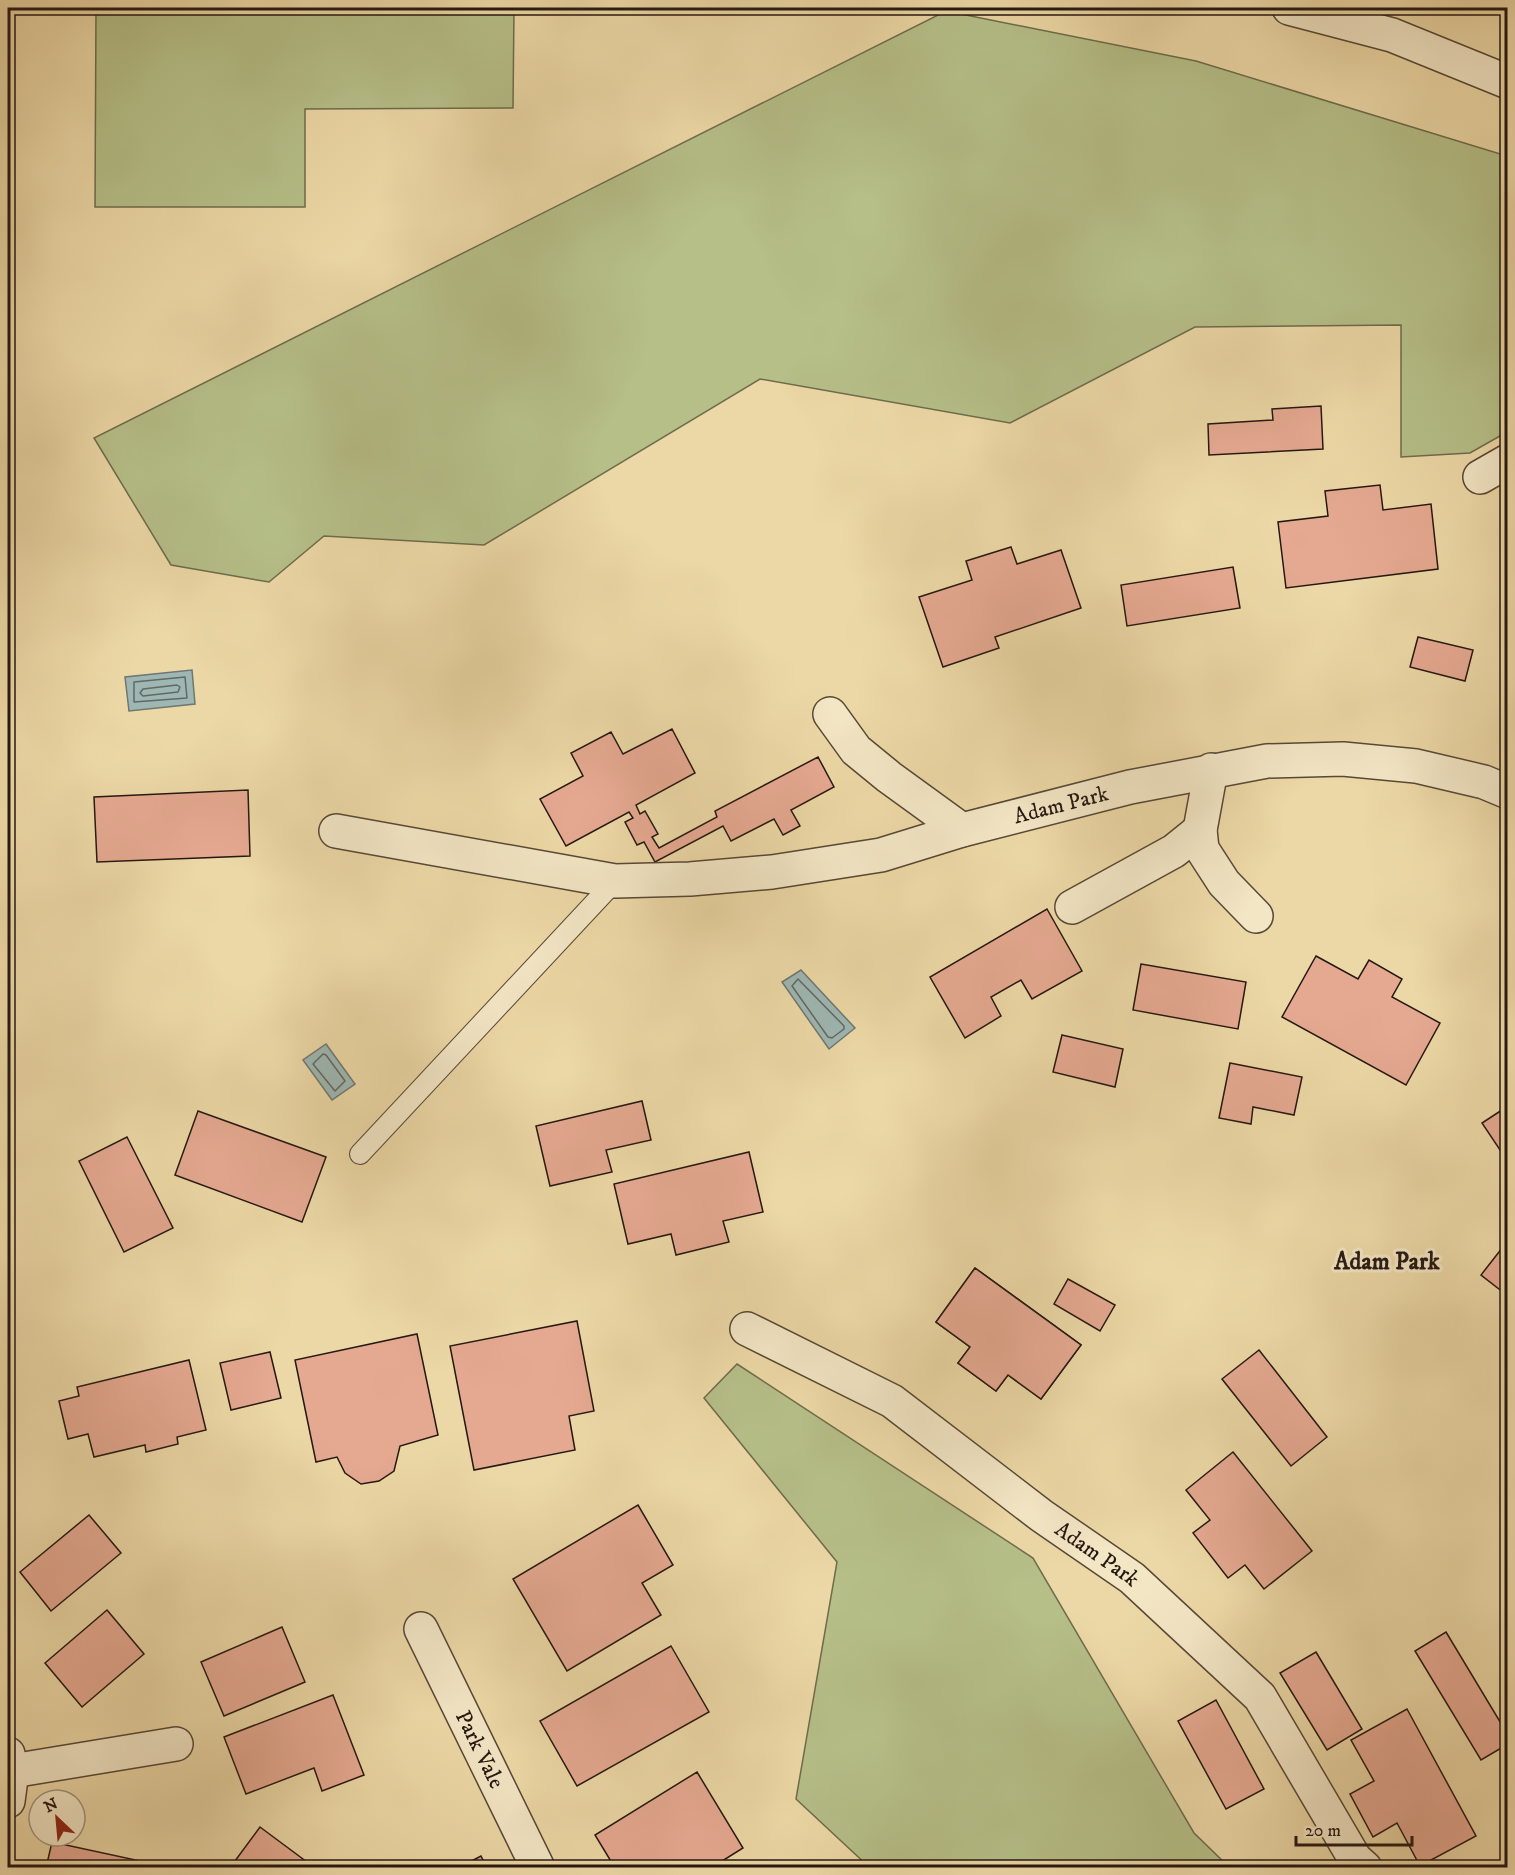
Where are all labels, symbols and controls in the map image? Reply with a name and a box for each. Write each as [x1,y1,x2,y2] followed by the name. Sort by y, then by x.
[1011,780,1111,830] street label: Adam Park
[1333,1247,1441,1277] district label: Adam Park
[1050,1515,1146,1592] street label: Adam Park
[449,1706,510,1793] street label: Park Vale
[27,1788,87,1848] north arrow
[41,1794,61,1817] text: N
[1296,1809,1412,1847] scale bar
[1305,1820,1341,1842] text: 20 m

